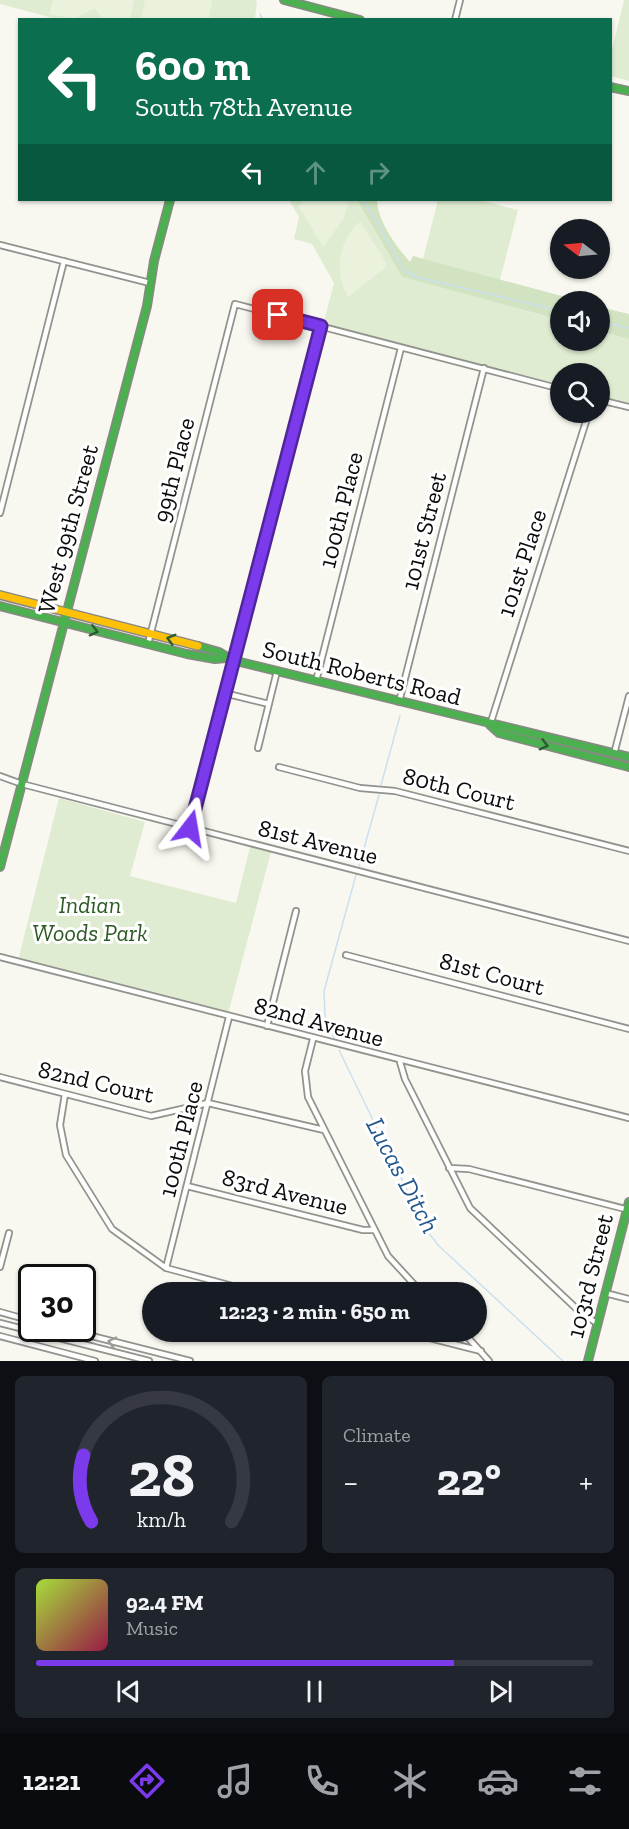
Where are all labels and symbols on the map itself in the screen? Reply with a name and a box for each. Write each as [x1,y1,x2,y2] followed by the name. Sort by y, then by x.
[550,219,610,279] north arrow
[252,289,303,340] pin
[146,414,201,525] street label: 99th Place
[31,441,104,617] street label: West 99th Street
[312,449,369,571] street label: 100th Place
[395,469,452,593] street label: 101st Street
[491,505,553,620] street label: 101st Place
[89,623,99,636] one-way arrow
[166,634,177,646] one-way arrow
[260,634,464,711] street label: South Roberts Road
[539,737,549,750] one-way arrow
[400,761,518,816] street label: 80th Court
[158,796,222,860] position arrow
[255,813,381,870] street label: 81st Avenue
[32,890,148,947] park label: Indian Woods Park
[437,946,548,1001] street label: 81st Court
[251,990,387,1053] street label: 82nd Avenue
[35,1054,157,1109] street label: 82nd Court
[152,1078,209,1200] street label: 100th Place
[359,1112,447,1238] water label: Lucas Ditch
[219,1162,351,1221] street label: 83rd Avenue
[560,1211,619,1341] street label: 103rd Street
[18,1264,96,1342] speed limit sign: 30
[108,1336,118,1349] one-way arrow

